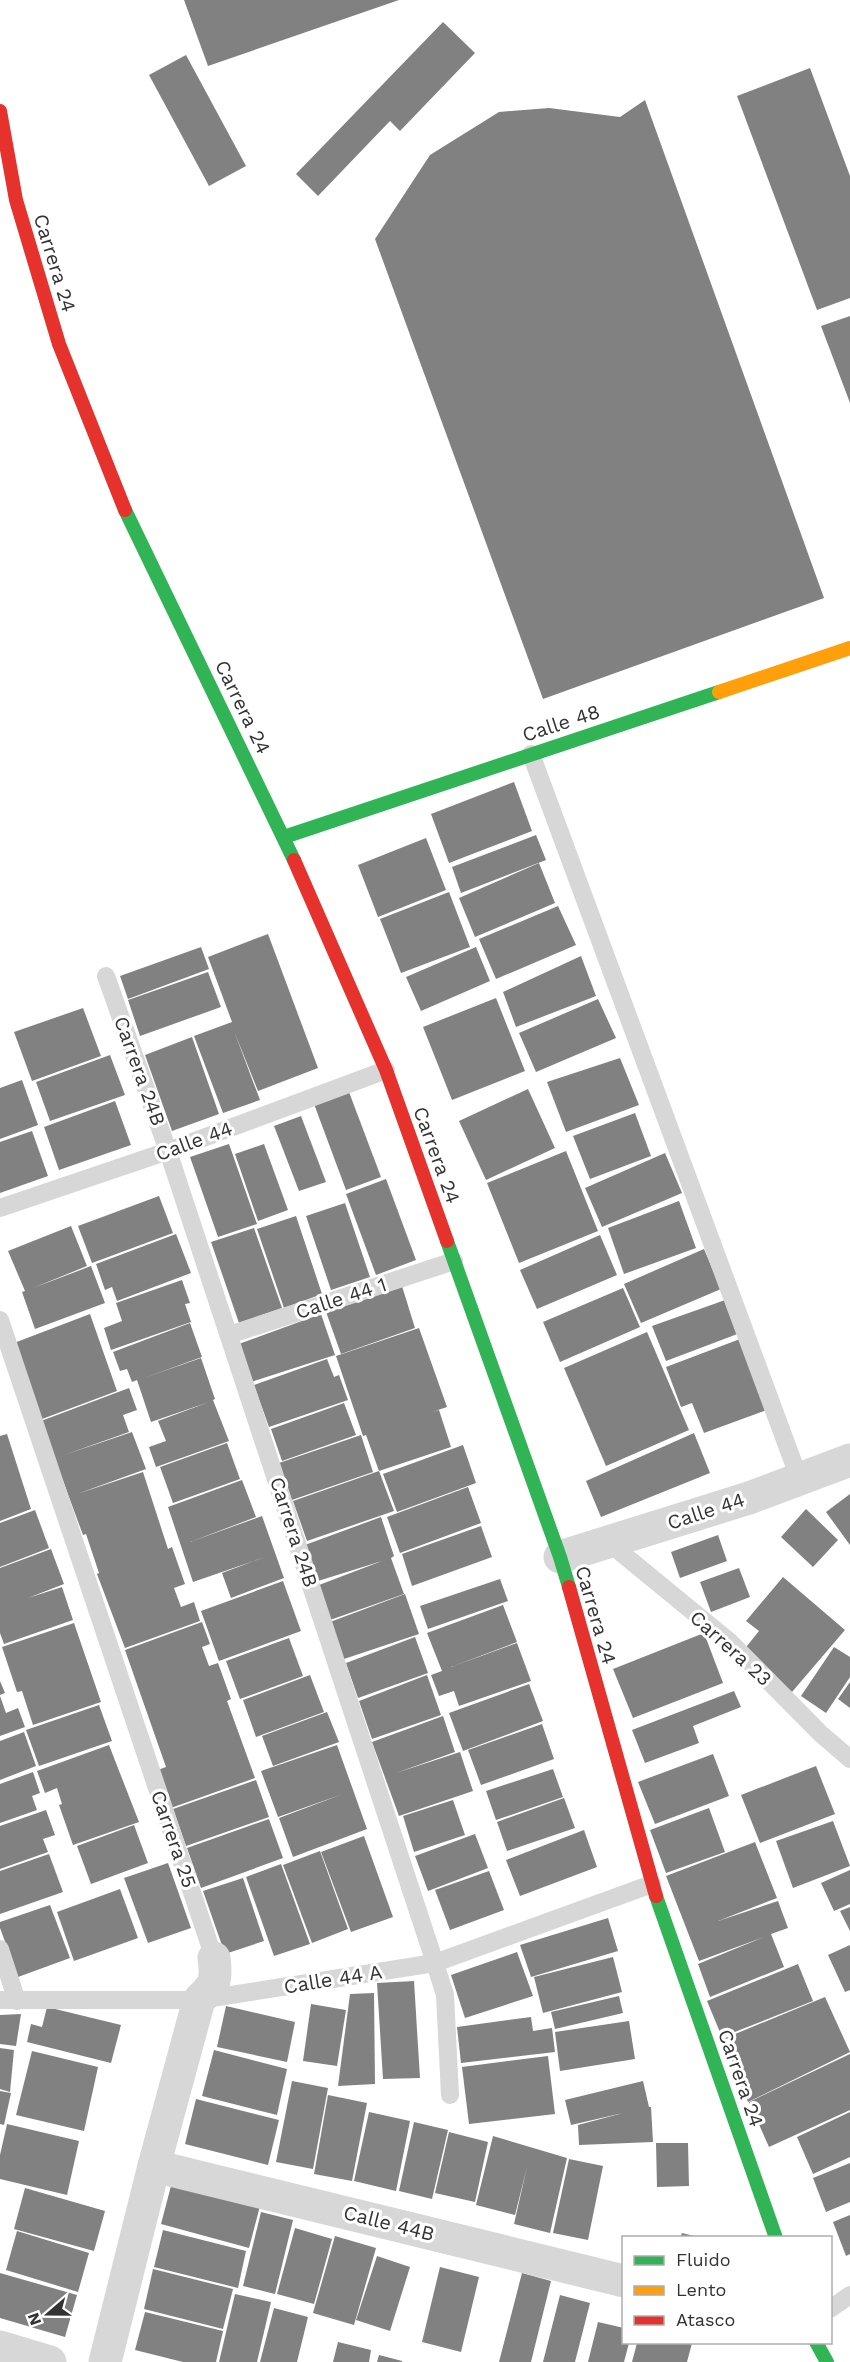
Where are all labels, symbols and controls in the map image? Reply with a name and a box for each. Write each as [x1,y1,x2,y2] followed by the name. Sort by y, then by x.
[29,211,81,315] street label: Carrera 24
[210,656,276,758] street label: Carrera 24
[519,699,603,747] street label: Calle 48
[109,1013,171,1129] street label: Carrera 24B
[408,1103,466,1207] street label: Carrera 24
[152,1116,236,1166] street label: Calle 44
[292,1272,390,1324] street label: Calle 44 1
[265,1474,323,1590] street label: Carrera 24B
[664,1487,748,1535] street label: Calle 44
[570,1563,622,1667] street label: Carrera 24
[685,1605,777,1691] street label: Carrera 23
[146,1787,202,1891] street label: Carrera 25
[282,1959,384,1999] street label: Calle 44 A
[713,2026,769,2130] street label: Carrera 24
[341,2200,437,2246] street label: Calle 44B
[622,2236,832,2344] legend
[676,2249,730,2270] text: Fluido
[676,2279,726,2300] text: Lento
[18,2284,78,2344] north arrow
[676,2309,735,2330] text: Atasco
[23,2310,45,2328] text: N

